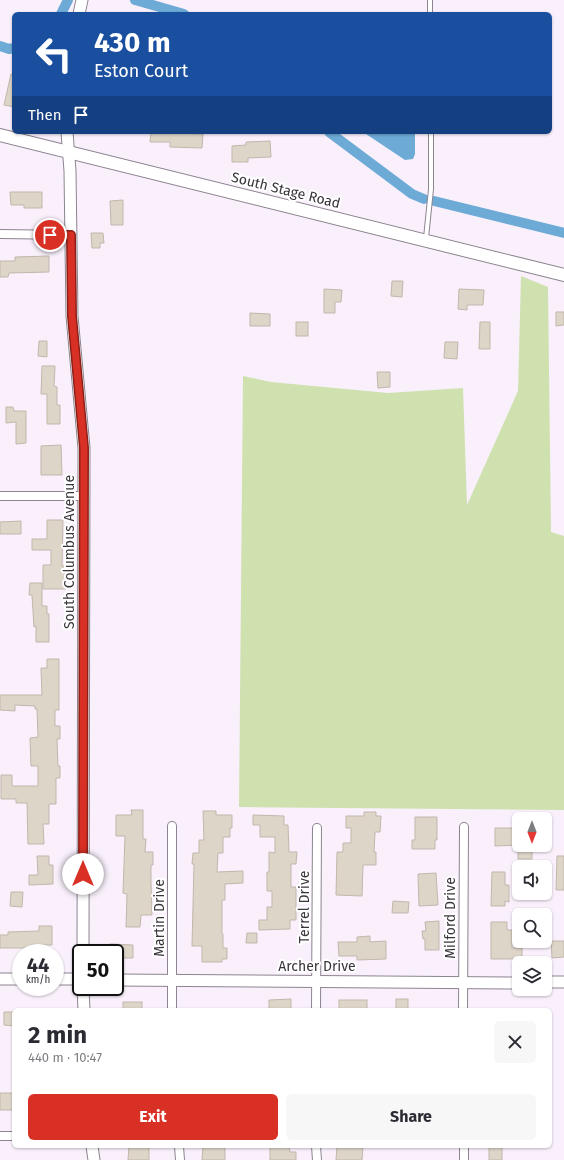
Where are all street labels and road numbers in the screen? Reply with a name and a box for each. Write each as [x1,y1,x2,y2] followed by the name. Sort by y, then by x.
[230,169,342,212] street label: South Stage Road
[61,475,78,629] street label: South Columbus Avenue
[296,871,313,943] street label: Terrel Drive
[442,877,459,959] street label: Milford Drive
[151,879,168,957] street label: Martin Drive
[278,958,356,975] street label: Archer Drive

